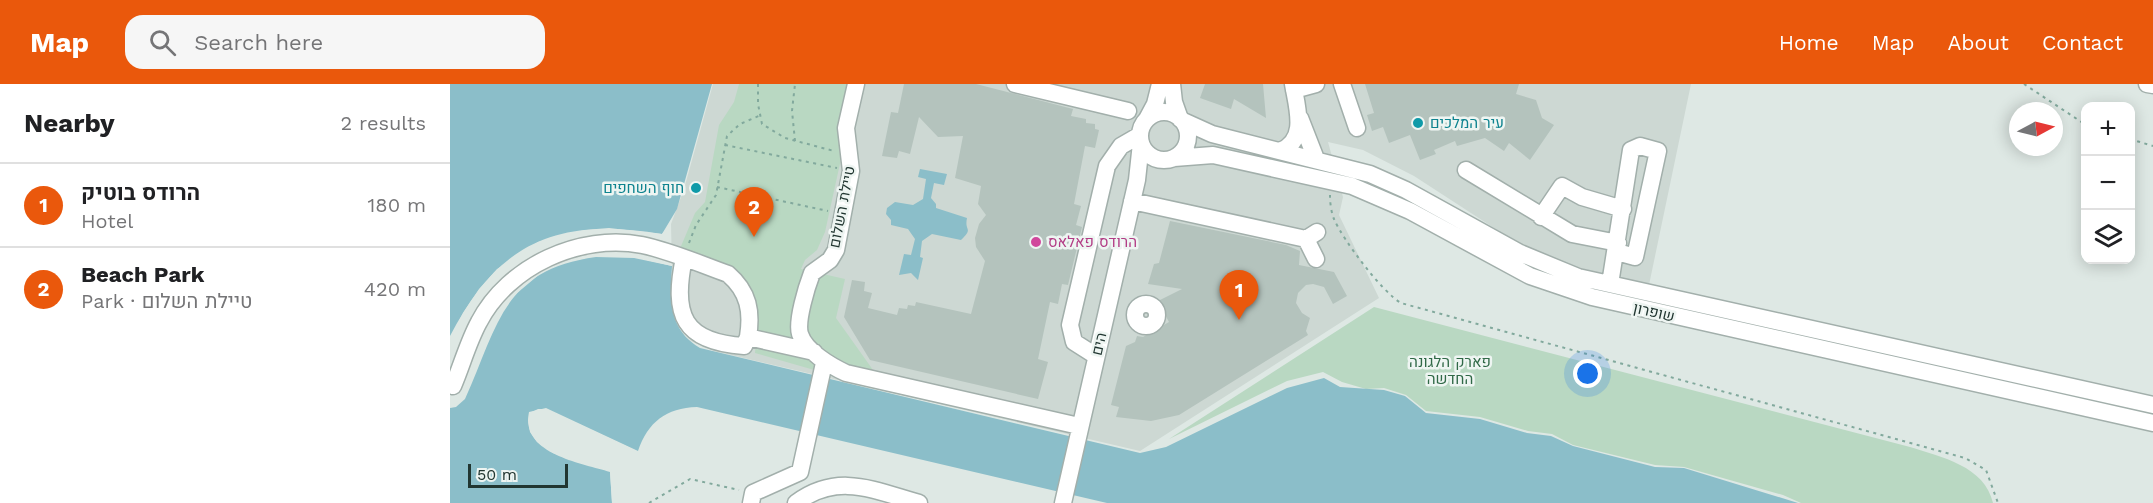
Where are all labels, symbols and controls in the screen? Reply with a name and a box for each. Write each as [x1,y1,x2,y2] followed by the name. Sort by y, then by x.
[125,15,545,69] search box
[30,26,89,59] text: Map
[146,26,179,59] icon: search
[194,30,323,55] text: Search here
[1779,30,1839,55] text: Home
[1872,30,1915,55] text: Map
[1948,30,2009,55] text: About
[2042,30,2123,55] text: Contact
[2009,102,2063,156] north arrow
[2081,102,2135,264] map controls
[2081,102,2135,156] button: +
[24,108,115,138] text: Nearby
[341,111,426,135] text: 2 results
[1430,114,1504,132] place label: עיר המלכים
[1411,116,1425,130] marker: עיר המלכים
[2081,156,2135,210] button: −
[825,165,859,249] street label: טיילת השלום
[603,179,684,197] place label: חוף השחפים
[81,180,200,205] text: הרודס בוטיק
[689,181,703,195] marker: חוף השחפים
[734,188,774,237] pin: 2
[39,193,48,217] text: 1
[368,193,426,217] text: 180 m
[81,209,133,233] text: Hotel
[2081,210,2135,264] button: layers
[1048,233,1137,251] place label: הרודס פאלאס
[1029,235,1043,249] marker: הרודס פאלאס
[81,262,204,287] text: Beach Park
[1220,270,1258,320] pin: 1
[38,277,49,301] text: 2
[364,277,426,301] text: 420 m
[81,289,252,313] text: Park · טיילת השלום
[1632,299,1676,325] street label: שופרון
[1088,331,1110,357] street label: הים
[1409,353,1491,388] park label: פארק הלגונה החדשה
[1573,359,1602,388] your location
[468,461,568,488] scale bar
[477,465,517,484] text: 50 m

